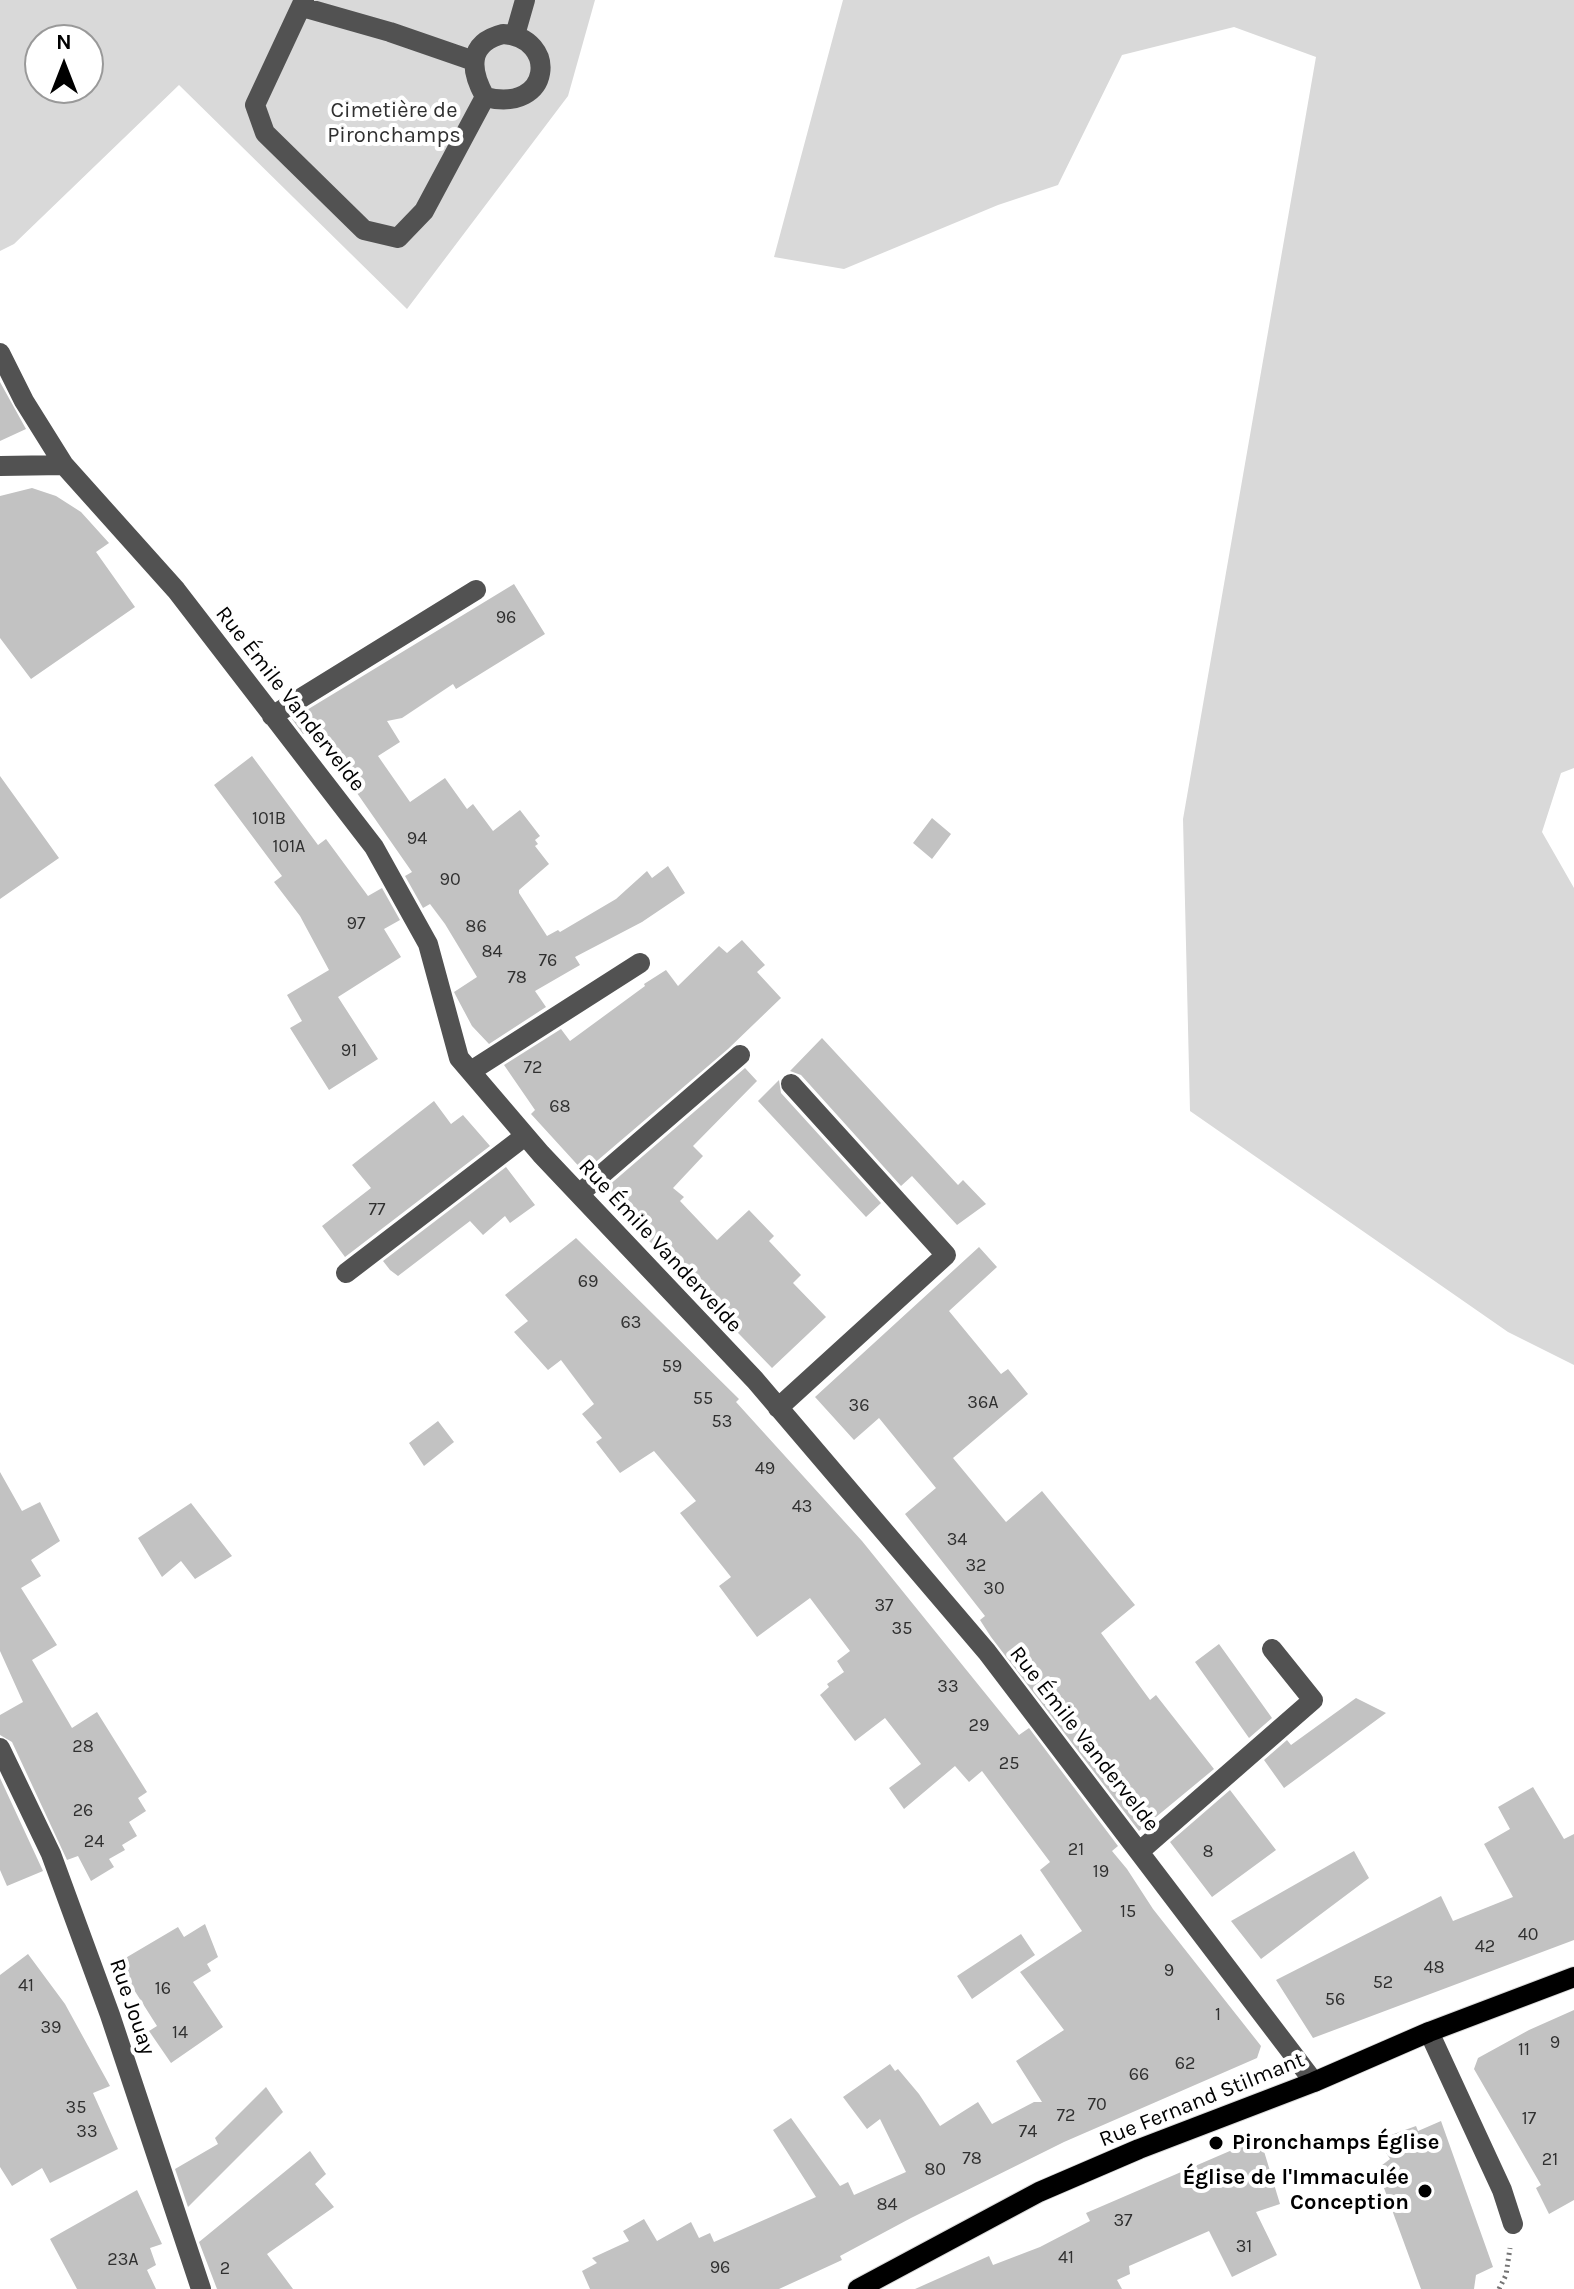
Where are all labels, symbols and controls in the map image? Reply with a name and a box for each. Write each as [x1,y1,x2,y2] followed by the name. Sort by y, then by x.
[24,24,104,104] north arrow
[56,29,72,55] text: N
[327,98,461,150] park label: Cimetière de Pironchamps
[210,601,370,797] street label: Rue Émile Vandervelde
[496,607,516,629] house number: 96
[252,808,286,830] house number: 101B
[407,828,427,850] house number: 94
[273,836,305,858] house number: 101A
[439,869,461,891] house number: 90
[347,913,365,935] house number: 97
[465,916,487,938] house number: 86
[481,941,503,963] house number: 84
[539,950,557,972] house number: 76
[507,967,527,989] house number: 78
[341,1040,357,1062] house number: 91
[524,1057,542,1079] house number: 72
[549,1096,571,1118] house number: 68
[573,1154,747,1338] street label: Rue Émile Vandervelde
[369,1199,385,1221] house number: 77
[578,1271,598,1293] house number: 69
[621,1312,641,1334] house number: 63
[662,1356,682,1378] house number: 59
[693,1388,713,1410] house number: 55
[967,1392,999,1414] house number: 36A
[849,1395,869,1417] house number: 36
[712,1411,732,1433] house number: 53
[755,1458,775,1480] house number: 49
[792,1496,812,1518] house number: 43
[947,1529,967,1551] house number: 34
[965,1555,987,1577] house number: 32
[983,1578,1005,1600] house number: 30
[874,1595,894,1617] house number: 37
[892,1618,912,1640] house number: 35
[1004,1641,1164,1837] street label: Rue Émile Vandervelde
[937,1676,959,1698] house number: 33
[969,1715,989,1737] house number: 29
[72,1736,94,1758] house number: 28
[999,1753,1019,1775] house number: 25
[73,1800,93,1822] house number: 26
[84,1831,104,1853] house number: 24
[1068,1839,1084,1861] house number: 21
[1202,1841,1214,1863] house number: 8
[1093,1861,1109,1883] house number: 19
[1120,1901,1136,1923] house number: 15
[1518,1924,1538,1946] house number: 40
[1475,1936,1495,1958] house number: 42
[103,1955,161,2059] street label: Rue Jouay
[1423,1957,1445,1979] house number: 48
[1164,1960,1174,1982] house number: 9
[1373,1972,1393,1994] house number: 52
[18,1975,34,1997] house number: 41
[155,1978,171,2000] house number: 16
[1325,1989,1345,2011] house number: 56
[1215,2004,1221,2026] house number: 1
[40,2017,62,2039] house number: 39
[172,2022,188,2044] house number: 14
[1550,2032,1560,2054] house number: 9
[1518,2039,1530,2061] house number: 11
[1096,2047,1308,2153] street label: Rue Fernand Stilmant
[1175,2053,1195,2075] house number: 62
[1129,2064,1149,2086] house number: 66
[1087,2094,1107,2116] house number: 70
[66,2097,86,2119] house number: 35
[1057,2105,1075,2127] house number: 72
[1522,2108,1536,2130] house number: 17
[76,2121,98,2143] house number: 33
[1019,2121,1037,2143] house number: 74
[1232,2130,1439,2156] place label: Pironchamps Église
[1207,2134,1225,2152] marker: Pironchamps Église
[962,2148,982,2170] house number: 78
[1542,2149,1558,2171] house number: 21
[924,2159,946,2181] house number: 80
[1182,2165,1409,2216] place label: Église de l'Immaculée Conception
[1416,2182,1434,2200] marker: Église de l'Immaculée Conception
[876,2194,898,2216] house number: 84
[1113,2210,1133,2232] house number: 37
[1236,2236,1252,2258] house number: 31
[1058,2247,1074,2269] house number: 41
[107,2249,139,2271] house number: 23A
[710,2257,730,2279] house number: 96
[220,2258,230,2280] house number: 2

